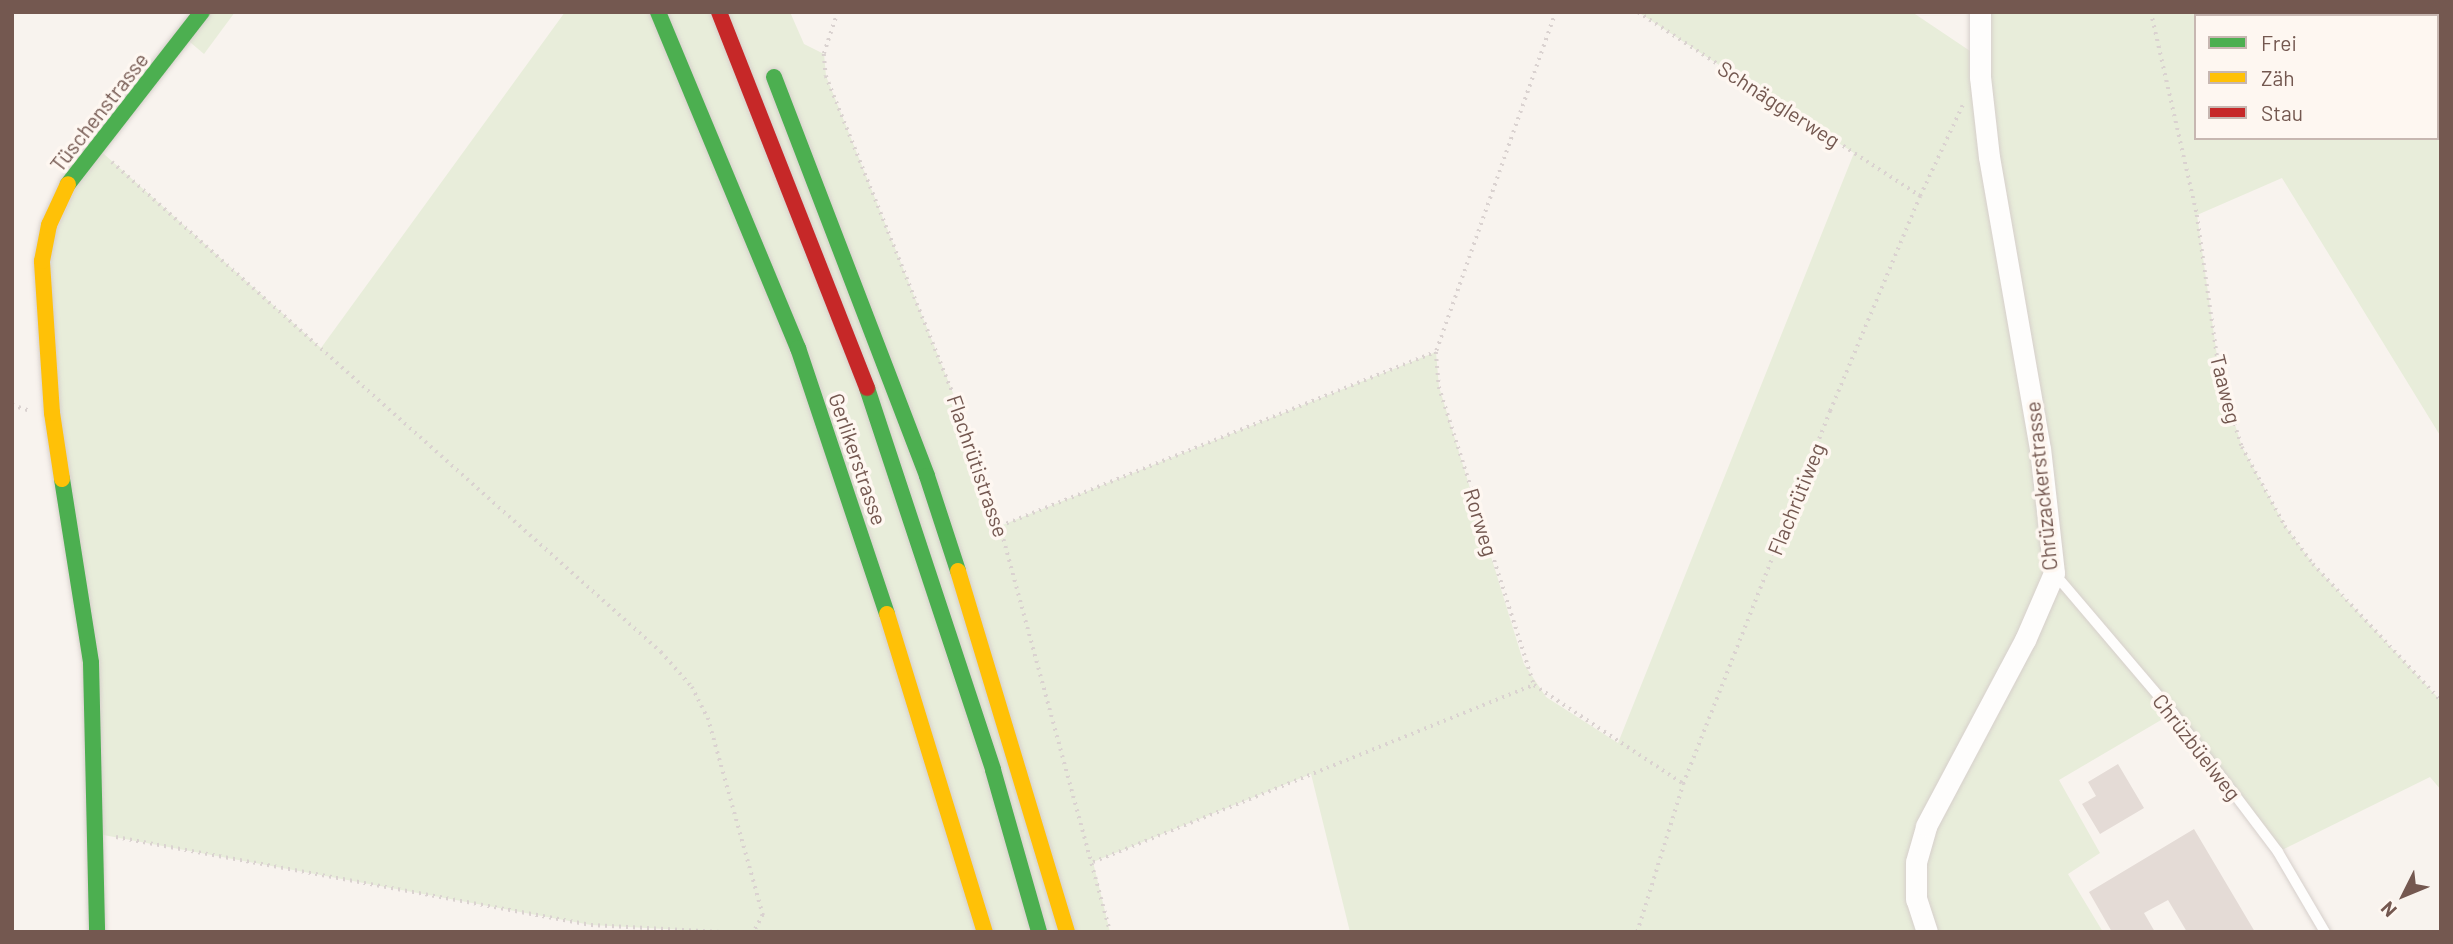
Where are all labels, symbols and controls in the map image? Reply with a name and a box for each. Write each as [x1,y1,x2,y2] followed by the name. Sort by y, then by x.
[2194,14,2439,140] legend
[2261,30,2297,55] text: Frei
[45,47,153,177] street label: Tüschenstrasse
[1713,55,1845,153] street label: Schnägglerweg
[2261,65,2295,90] text: Zäh
[2261,100,2303,125] text: Stau
[2205,352,2247,426] street label: Taaweg
[824,390,892,528] street label: Gerlikerstrasse
[942,392,1014,540] street label: Flachrütistrasse
[2020,400,2062,572] street label: Chrüzackerstrasse
[1762,439,1830,559] street label: Flachrütiweg
[1459,485,1503,559] street label: Rorweg
[2148,689,2246,805] street label: Chrüzbüelweg
[2369,860,2439,930] north arrow
[2376,897,2401,922] text: N

